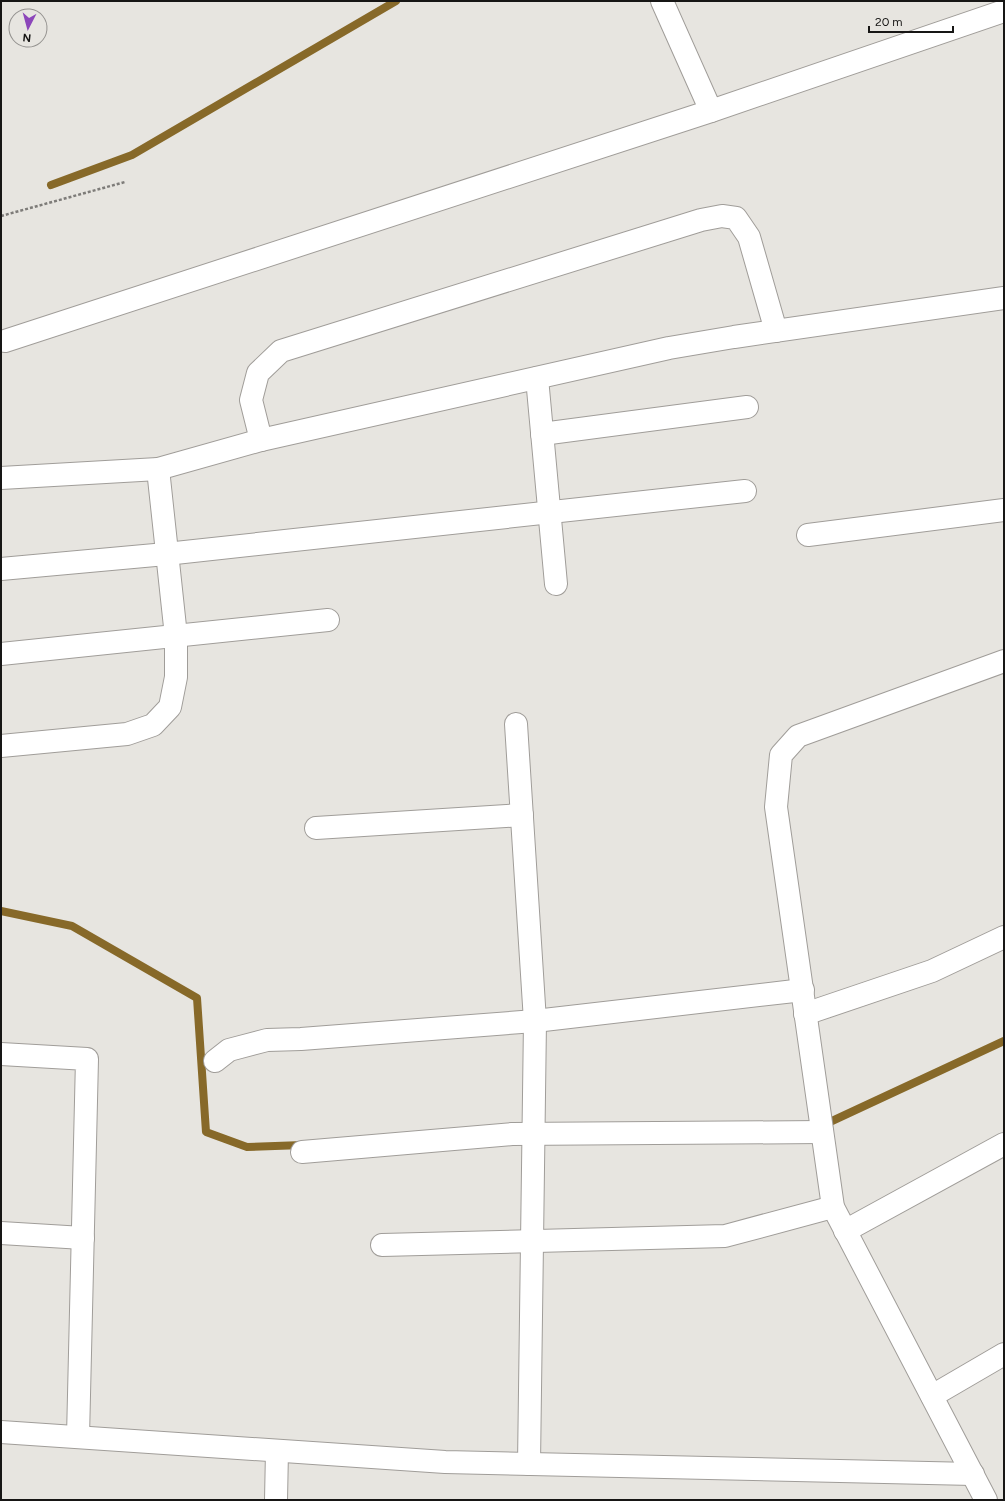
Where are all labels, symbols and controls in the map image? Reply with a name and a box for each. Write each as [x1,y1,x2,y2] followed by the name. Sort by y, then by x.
[8,8,48,48] north arrow
[869,8,953,34] scale bar
[875,15,903,29] text: 20 m
[22,31,32,44] text: N

